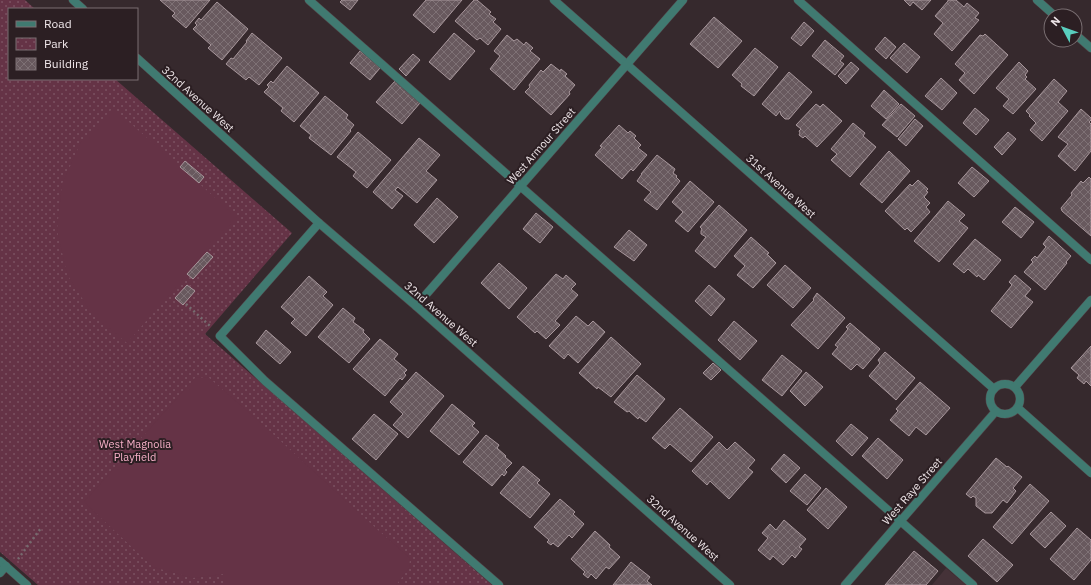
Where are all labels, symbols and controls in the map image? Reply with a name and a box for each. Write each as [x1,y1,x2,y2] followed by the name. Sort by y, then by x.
[8,8,138,80] legend
[1043,8,1083,48] north arrow
[1048,14,1063,29] text: N
[44,16,72,31] text: Road
[44,36,69,51] text: Park
[44,56,89,71] text: Building
[159,63,237,135] street label: 32nd Avenue West
[504,105,578,187] street label: West Armour Street
[743,151,819,221] street label: 31st Avenue West
[401,278,481,350] street label: 32nd Avenue West
[99,437,171,464] park label: West Magnolia Playfield
[879,454,945,527] street label: West Raye Street
[644,492,722,564] street label: 32nd Avenue West

